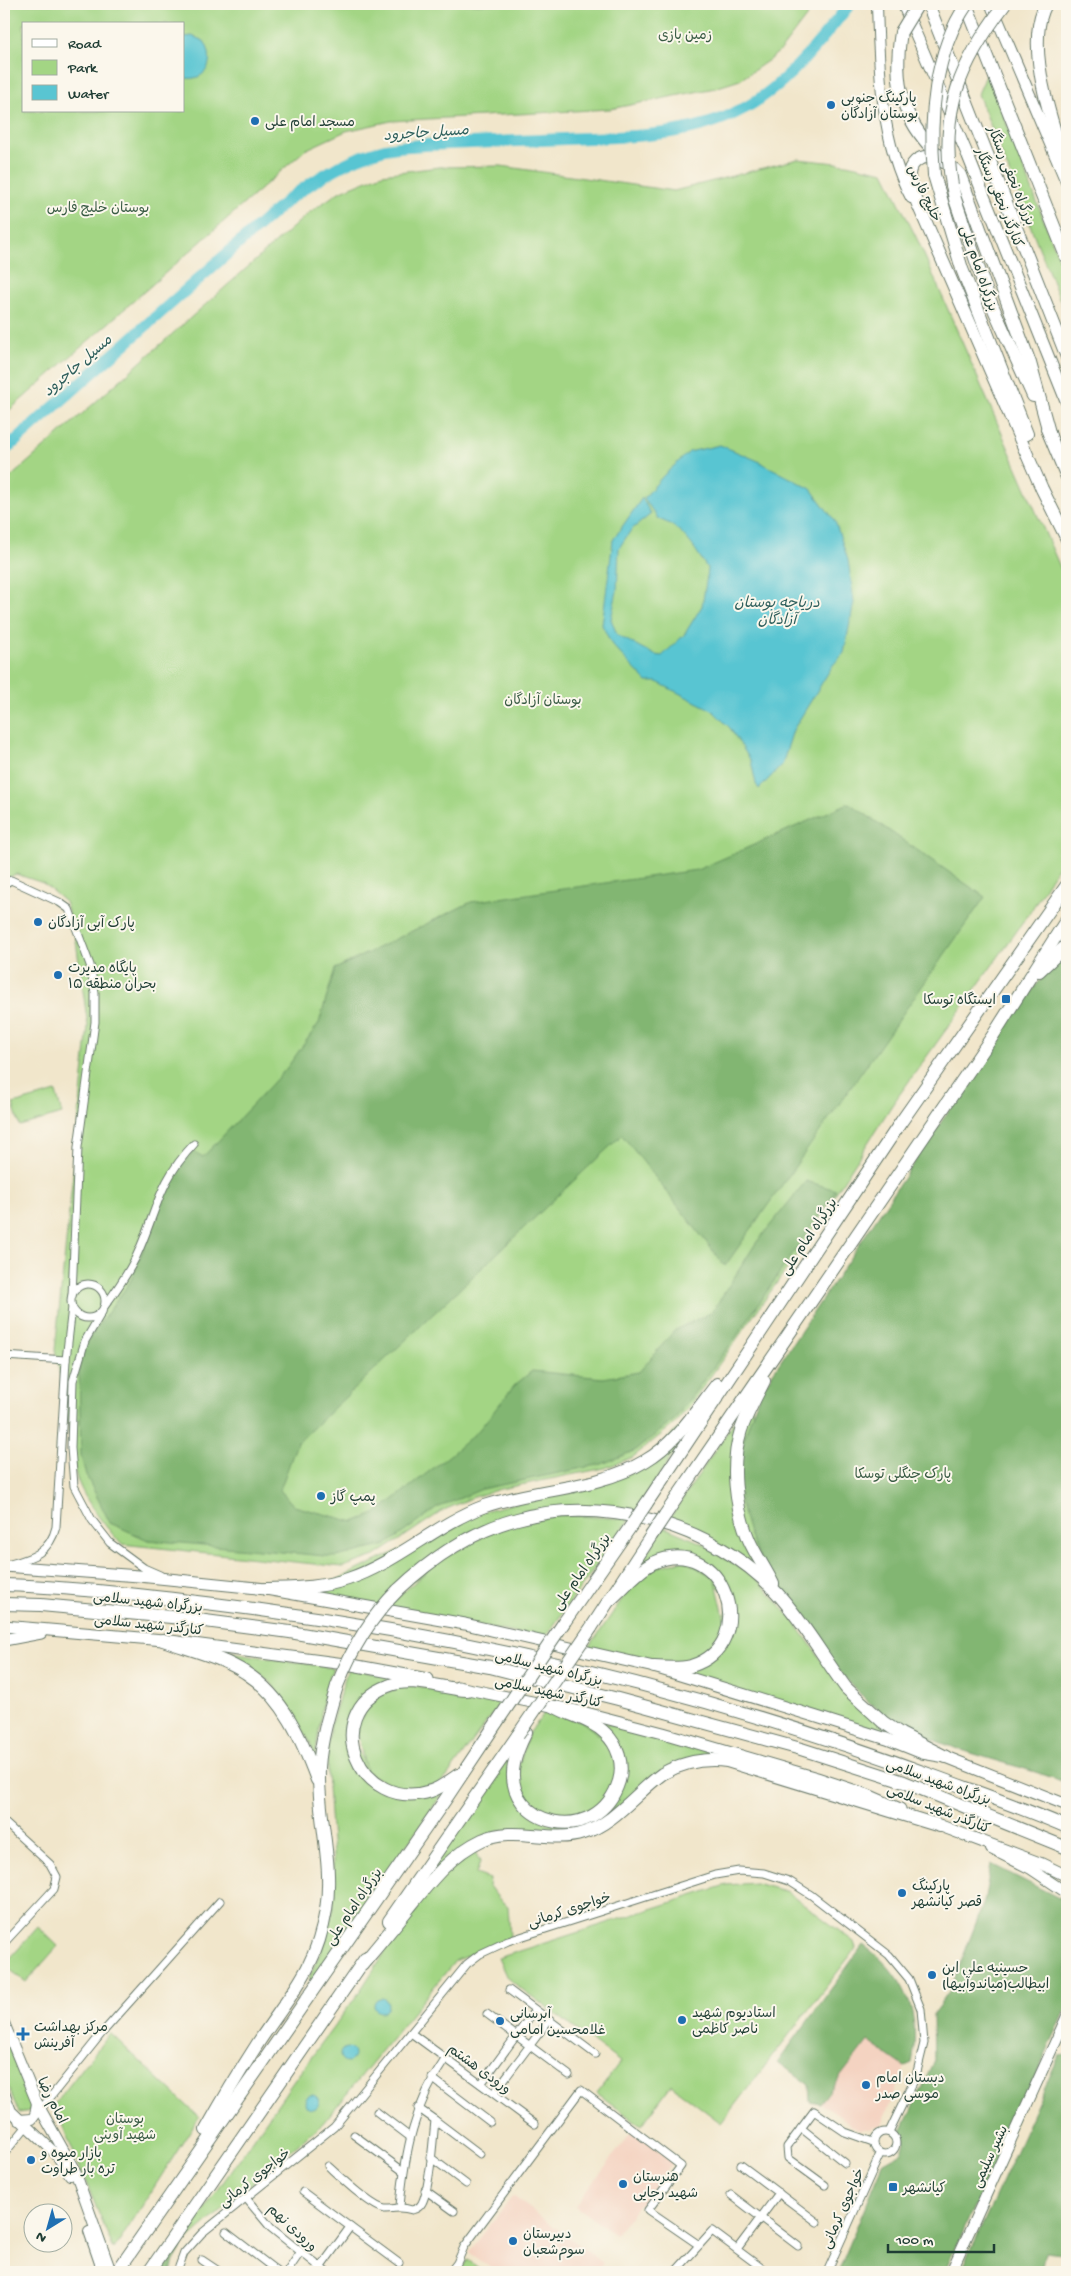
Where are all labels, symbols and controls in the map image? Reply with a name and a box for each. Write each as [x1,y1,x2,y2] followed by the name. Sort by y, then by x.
[22,22,185,112] legend
[658,28,712,45] park label: زمین بازی
[68,36,102,54] text: Road
[67,60,98,78] text: Park
[68,86,110,104] text: Water
[841,89,918,124] place label: پارکینگ جنوبی بوستان آزادگان
[825,99,837,111] marker: پارکینگ جنوبی بوستان آزادگان
[249,115,261,127] marker: مسجد امام علی
[265,115,355,132] place label: مسجد امام علی
[383,122,470,146] water label: مسیل جاجرود
[981,122,1039,229] street label: بزرگراه نجفی رستگار
[969,144,1027,250] street label: کنارگذر نجفی رستگار
[902,163,944,225] street label: خلیج فارس
[47,201,149,218] park label: بوستان خلیج فارس
[955,223,1002,314] street label: بزرگراه امام علی
[40,332,117,401] water label: مسیل جاجرود
[734,595,820,630] water label: دریاچه بوستان آزادگان
[504,691,582,710] park label: بوستان آزادگان
[48,914,135,933] place label: پارک آبی آزادگان
[32,916,44,928] marker: پارک آبی آزادگان
[68,959,156,994] place label: پایگاه مدیرت بحران منطقه ۱۵
[52,969,64,981] marker: پایگاه مدیرت بحران منطقه ۱۵
[923,991,996,1010] place label: ایستگاه توسکا
[1000,993,1012,1005] marker: ایستگاه توسکا
[776,1194,842,1279] street label: بزرگراه امام علی
[855,1465,951,1484] park label: پارک جنگلی توسکا
[330,1488,375,1507] place label: پمپ گاز
[315,1490,327,1502] marker: پمپ گاز
[549,1530,616,1614] street label: بزرگراه امام علی
[92,1587,204,1618] street label: بزرگراه شهید سلامی
[93,1610,205,1641] street label: کنارگذر شهید سلامی
[493,1646,604,1691] street label: بزرگراه شهید سلامی
[493,1672,604,1713] street label: کنارگذر شهید سلامی
[884,1755,993,1810] street label: بزرگراه شهید سلامی
[884,1780,993,1839] street label: کنارگذر شهید سلامی
[321,1864,387,1949] street label: بزرگراه امام علی
[911,1877,982,1912] place label: پارکینگ قصر کیانشهر
[896,1887,908,1899] marker: پارکینگ قصر کیانشهر
[526,1890,614,1933] street label: خواجوی کرمانی
[942,1961,1049,1994] place label: حسینیه علی ابن ابیطالب(میاندوآبیها)
[926,1969,938,1981] marker: حسینیه علی ابن ابیطالب(میاندوآبیها)
[510,2006,606,2040] place label: آبرسانی غلامحسین امامی
[692,2006,776,2039] place label: استادیوم شهید ناصر کاظمی
[676,2014,688,2026] marker: استادیوم شهید ناصر کاظمی
[494,2015,506,2027] marker: آبرسانی غلامحسین امامی
[34,2020,108,2053] place label: مرکز بهداشت آفرینش
[16,2027,30,2041] marker: مرکز بهداشت آفرینش
[443,2041,514,2099] street label: ورودی هشتم
[875,2071,945,2104] place label: دبستان امام موسی صدر
[32,2075,70,2127] street label: امام رضا
[860,2079,872,2091] marker: دبستان امام موسی صدر
[94,2112,156,2145] park label: بوستان شهید آوینی
[969,2123,1013,2191] street label: بشیر سلیمی
[40,2146,116,2179] place label: بازار میوه و تره‌ بار طراوت
[216,2146,295,2212] street label: خواجوی کرمانی
[25,2154,37,2166] marker: بازار میوه و تره‌ بار طراوت
[819,2166,870,2252] street label: خواجوی کرمانی
[633,2170,698,2203] place label: هنرستان شهید رجایی
[617,2178,629,2190] marker: هنرستان شهید رجایی
[887,2181,899,2193] marker: کیانشهر
[902,2181,946,2198] place label: کیانشهر
[263,2202,320,2256] street label: ورودی نهم
[22,2204,72,2254] north arrow
[888,2221,995,2253] scale bar
[33,2227,50,2246] text: N
[523,2227,585,2261] place label: دبیرستان سوم‌شعبان
[895,2232,934,2250] text: 100 m
[507,2235,519,2247] marker: دبیرستان سوم‌شعبان

